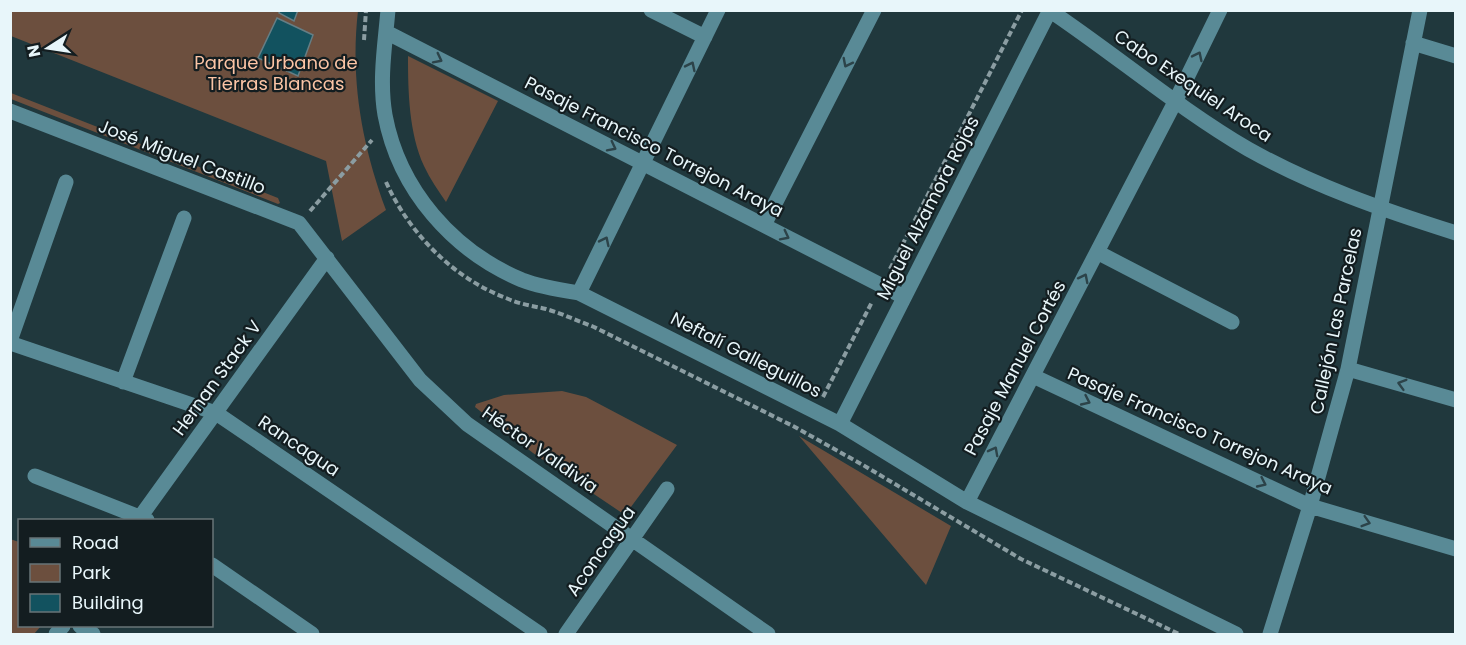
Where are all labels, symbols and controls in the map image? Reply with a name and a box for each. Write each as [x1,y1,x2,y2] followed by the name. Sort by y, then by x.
[18,18,78,78] north arrow
[1109,23,1277,148] street label: Cabo Exequiel Aroca
[21,43,46,59] text: N
[194,50,358,96] park label: Parque Urbano de Tierras Blancas
[1190,51,1202,62] one-way arrow
[432,52,442,63] one-way arrow
[843,56,855,67] one-way arrow
[683,61,695,72] one-way arrow
[520,70,788,223] street label: Pasaje Francisco Torrejon Araya
[870,112,985,304] street label: Miguel Alzamora Rojas
[95,113,269,200] street label: José Miguel Castillo
[605,140,616,152] one-way arrow
[1304,225,1367,416] street label: Callejón Las Parcelas
[779,229,790,240] one-way arrow
[598,236,610,247] one-way arrow
[1077,273,1088,284] one-way arrow
[958,276,1071,460] street label: Pasaje Manuel Cortés
[667,306,826,403] street label: Neftalí Galleguillos
[166,315,267,440] street label: Hernan Stack V
[1064,361,1337,500] street label: Pasaje Francisco Torrejon Araya
[1397,379,1408,391] one-way arrow
[1079,393,1090,405] one-way arrow
[477,400,603,499] street label: Héctor Valdivia
[253,409,345,482] street label: Rancagua
[987,446,998,457] one-way arrow
[1256,476,1267,488] one-way arrow
[560,501,641,601] street label: Aconcagua
[1360,515,1371,527] one-way arrow
[18,519,213,627] legend
[72,530,119,555] text: Road
[72,560,111,585] text: Park
[72,590,144,615] text: Building

